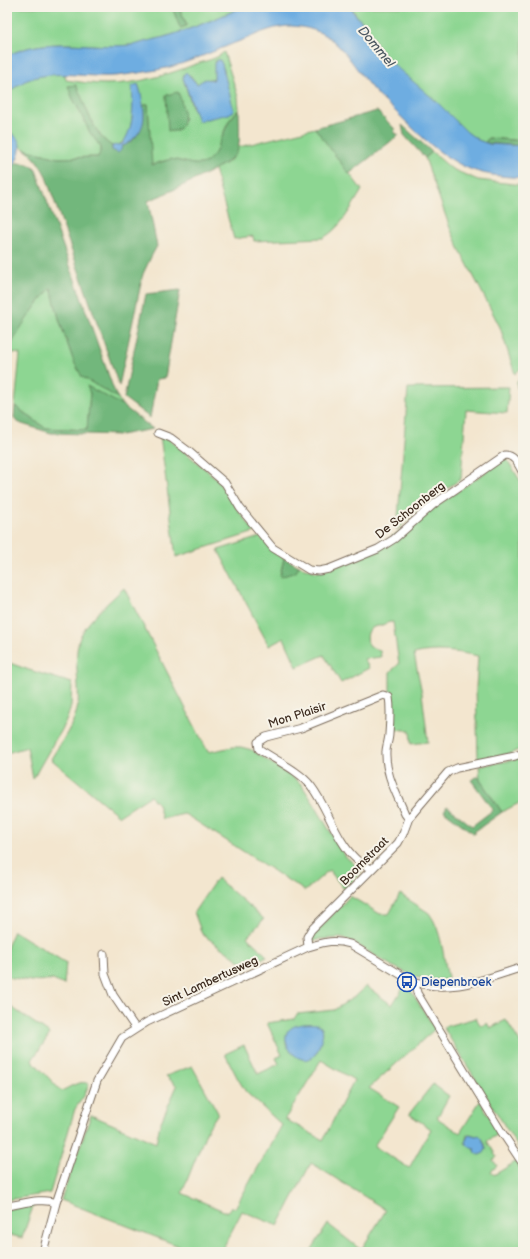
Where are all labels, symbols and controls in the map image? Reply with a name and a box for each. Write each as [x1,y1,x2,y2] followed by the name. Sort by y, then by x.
[354,23,399,71] water label: Dommel
[372,478,448,542] street label: De Schoonberg
[266,699,329,732] street label: Mon Plaisir
[337,834,392,889] street label: Boomstraat
[160,953,260,1010] street label: Sint Lambertusweg
[396,971,418,993] bus stop icon: Diepenbroek
[421,975,491,990] place label: Diepenbroek

